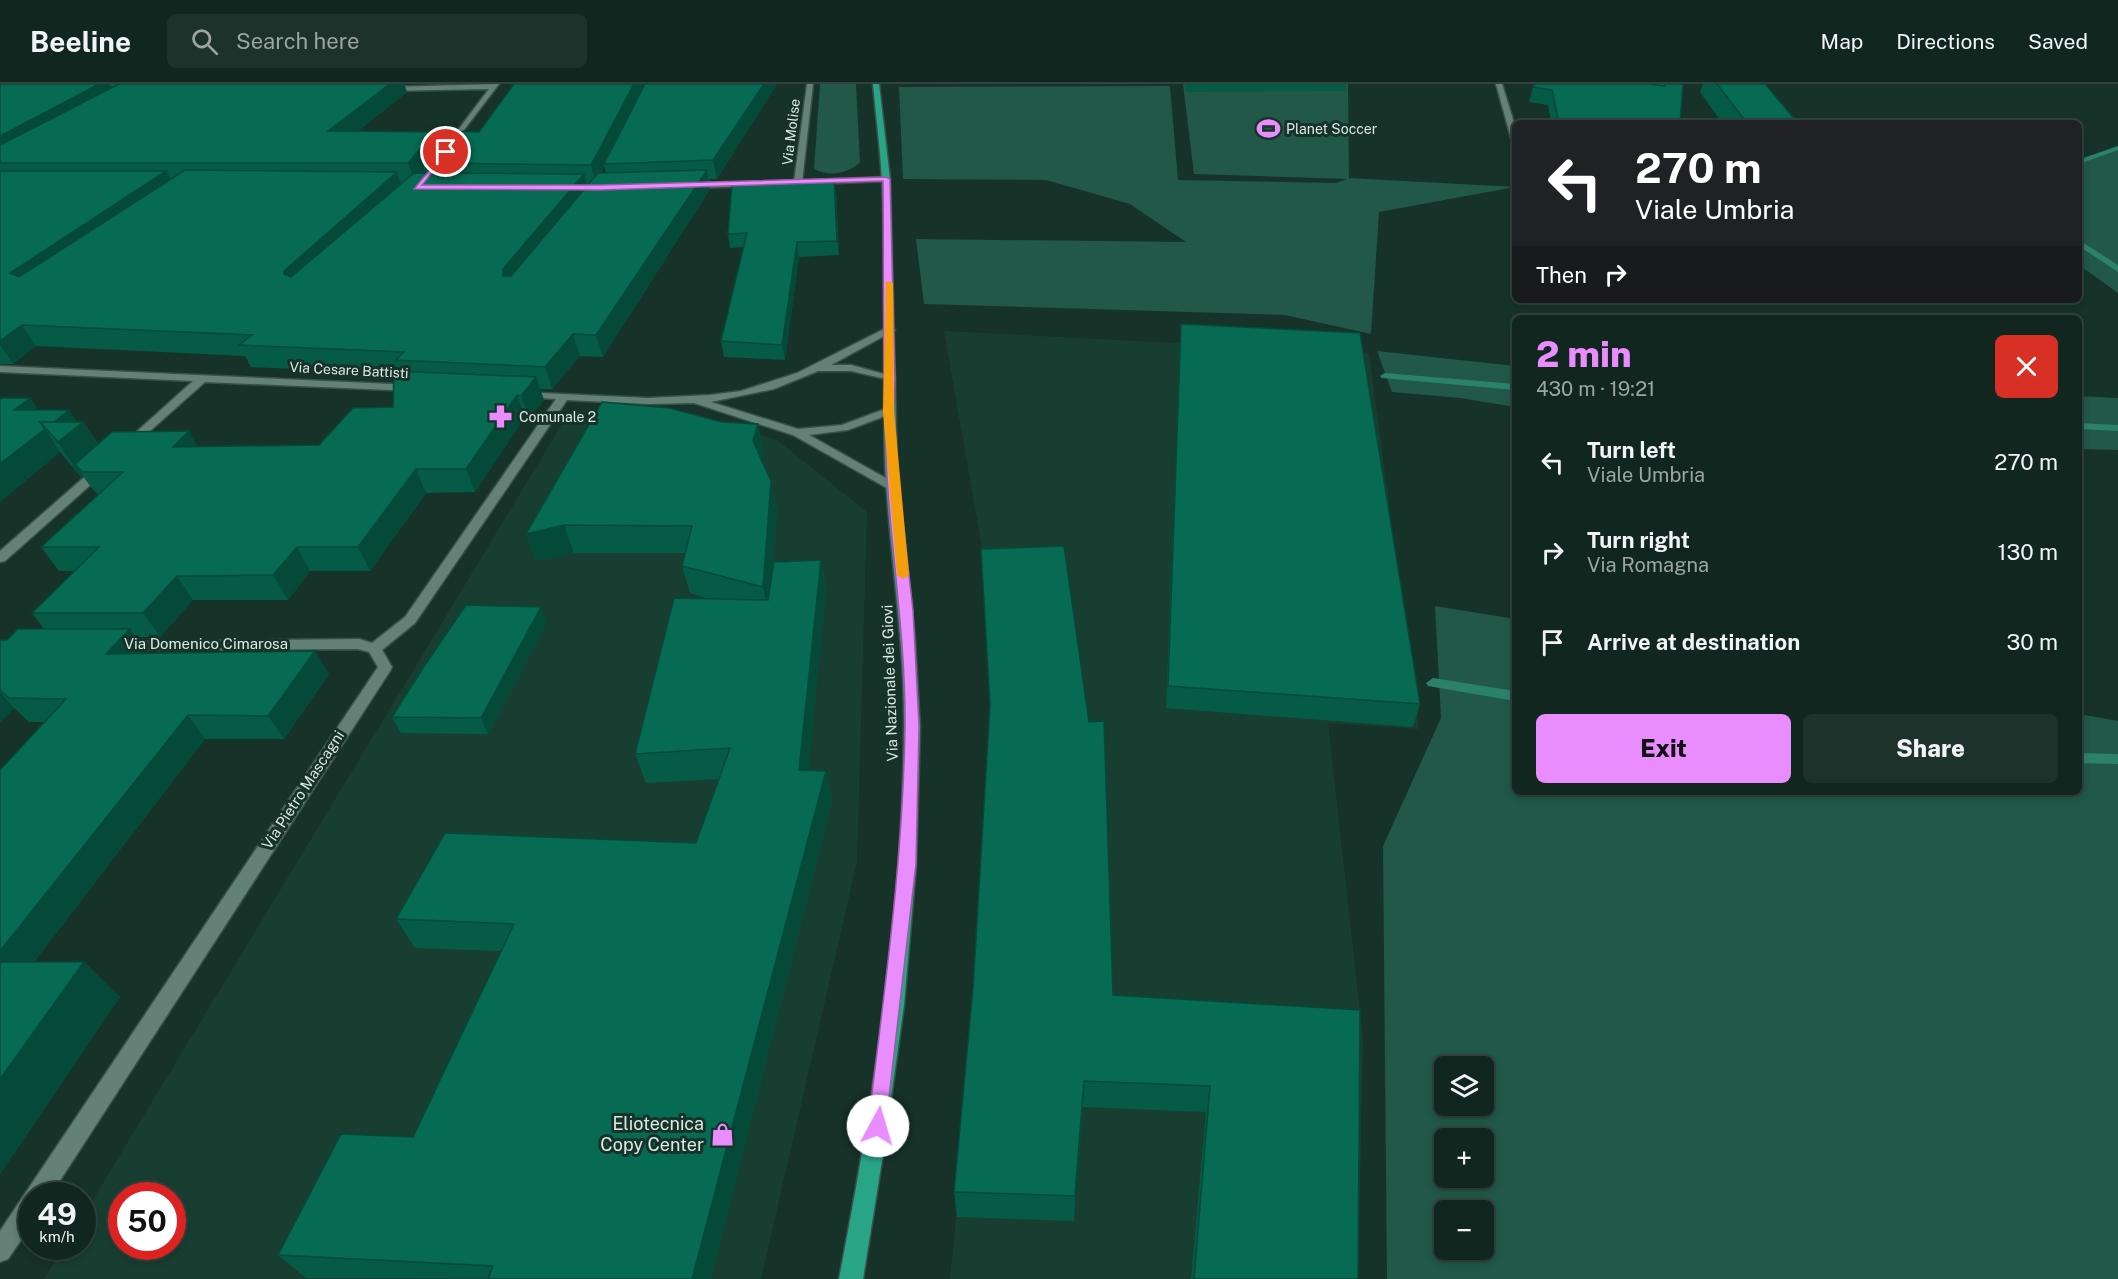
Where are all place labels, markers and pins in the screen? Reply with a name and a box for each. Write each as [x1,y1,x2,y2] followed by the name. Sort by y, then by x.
[1255,116,1281,142] sports icon: Planet Soccer
[1286,121,1377,137] place label: Planet Soccer
[420,126,471,177] pin
[488,404,514,430] pharmacy icon: Comunale 2
[519,409,596,425] place label: Comunale 2
[600,1113,704,1155] place label: Eliotecnica Copy Center
[709,1121,735,1147] shop icon: Eliotecnica Copy Center

